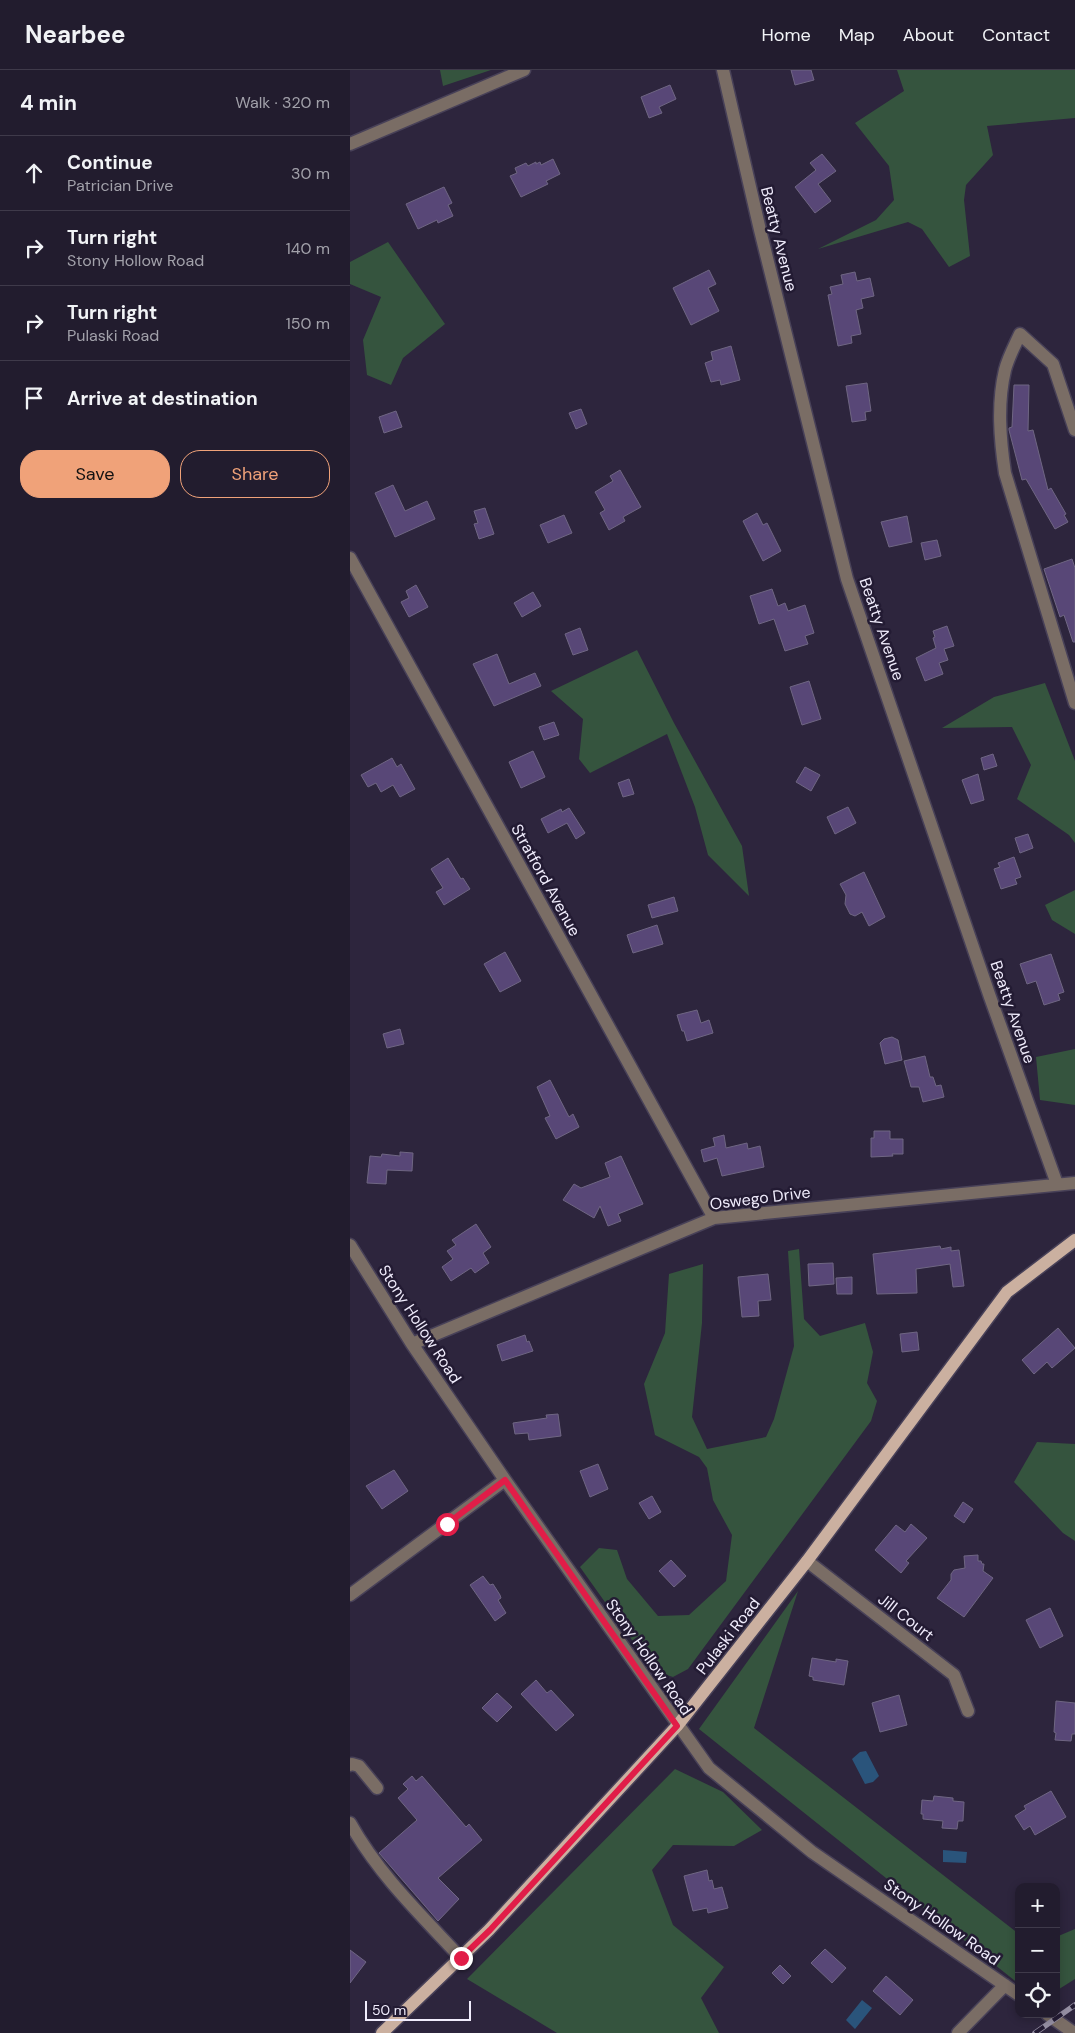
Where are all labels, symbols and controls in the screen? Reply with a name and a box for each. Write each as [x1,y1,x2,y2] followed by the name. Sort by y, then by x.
[25,19,125,50] text: Nearbee
[761,23,811,47] text: Home
[839,23,875,47] text: Map
[903,23,954,47] text: About
[982,23,1050,47] text: Contact
[20,89,77,117] text: 4 min
[235,92,330,113] text: Walk · 320 m
[67,150,153,175] text: Continue
[20,159,48,187] icon: ahead
[291,163,330,184] text: 30 m
[67,175,173,196] text: Patrician Drive
[756,184,802,294] street label: Beatty Avenue
[67,225,157,250] text: Turn right
[20,234,48,262] icon: right
[286,238,330,259] text: 140 m
[67,250,204,271] text: Stony Hollow Road
[67,300,157,325] text: Turn right
[20,309,48,337] icon: right
[286,313,330,334] text: 150 m
[67,325,159,346] text: Pulaski Road
[20,384,48,412] icon: arrive
[67,386,258,411] text: Arrive at destination
[20,450,170,498] button: Save
[180,450,330,498] button: Share
[855,575,909,683] street label: Beatty Avenue
[506,820,586,940] street label: Stratford Avenue
[986,958,1040,1066] street label: Beatty Avenue
[708,1181,812,1215] street label: Oswego Drive
[374,1261,466,1387] street label: Stony Hollow Road
[436,1513,459,1536] route start
[874,1589,938,1645] street label: Jill Court
[691,1593,765,1679] street label: Pulaski Road
[601,1595,697,1719] street label: Stony Hollow Road
[880,1874,1004,1970] street label: Stony Hollow Road
[1015,1883,1060,2018] map controls
[1015,1883,1060,1928] button: +
[1015,1928,1060,1973] button: −
[450,1947,473,1970] route end
[1015,1973,1060,2018] button: locate
[365,1998,471,2021] scale bar
[372,2001,406,2019] text: 50 m

